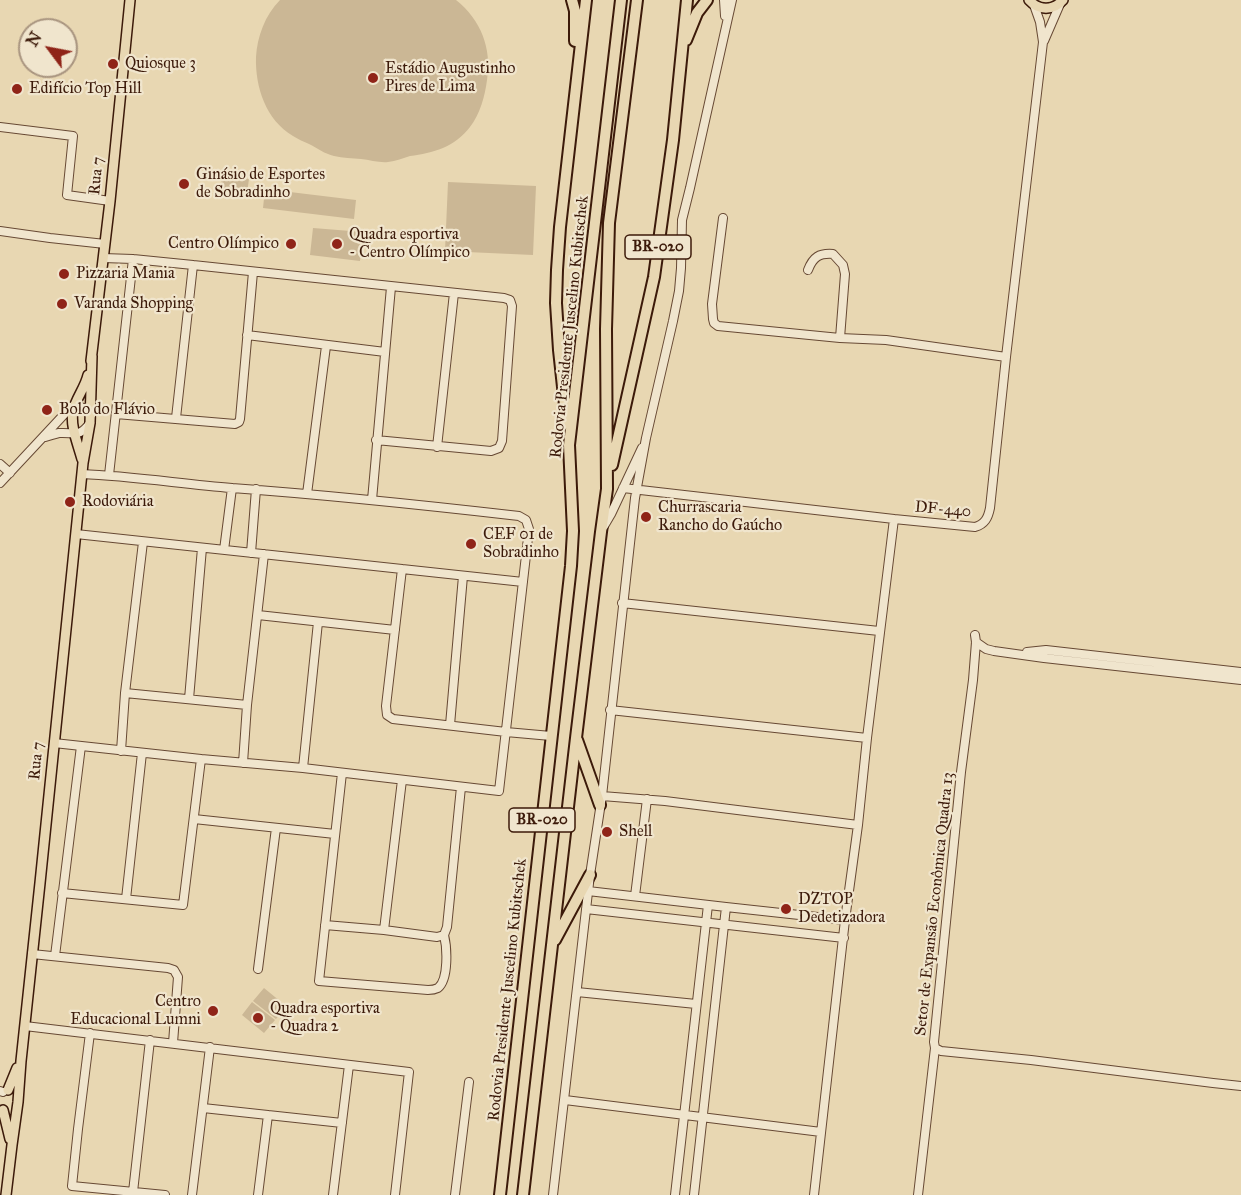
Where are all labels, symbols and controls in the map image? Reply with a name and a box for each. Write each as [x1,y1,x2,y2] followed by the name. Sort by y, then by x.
[18,18,78,78] north arrow
[22,28,46,50] text: N
[125,54,196,74] place label: Quiosque 3
[106,57,120,71] marker: Quiosque 3
[385,59,516,97] place label: Estádio Augustinho Pires de Lima
[366,71,380,85] marker: Estádio Augustinho Pires de Lima
[29,79,141,99] place label: Edifício Top Hill
[10,82,24,96] marker: Edifício Top Hill
[85,156,109,196] street label: Rua 7
[196,165,325,203] place label: Ginásio de Esportes de Sobradinho
[177,177,191,191] marker: Ginásio de Esportes de Sobradinho
[547,195,593,459] street label: Rodovia Presidente Juscelino Kubitschek
[349,225,470,263] place label: Quadra esportiva - Centro Olímpico
[168,234,279,254] place label: Centro Olímpico
[625,235,691,259] road number: BR-020
[284,237,298,251] marker: Centro Olímpico
[330,237,344,251] marker: Quadra esportiva - Centro Olímpico
[76,264,175,284] place label: Pizzaria Mania
[57,267,71,281] marker: Pizzaria Mania
[74,294,193,314] place label: Varanda Shopping
[55,297,69,311] marker: Varanda Shopping
[59,400,155,420] place label: Bolo do Flávio
[40,403,54,417] marker: Bolo do Flávio
[82,492,153,512] place label: Rodoviária
[63,495,77,509] marker: Rodoviária
[658,498,782,536] place label: Churrascaria Rancho do Gaúcho
[914,498,972,522] street label: DF-440
[639,510,653,524] marker: Churrascaria Rancho do Gaúcho
[483,525,559,563] place label: CEF 01 de Sobradinho
[464,537,478,551] marker: CEF 01 de Sobradinho
[25,741,49,781] street label: Rua 7
[912,771,958,1037] street label: Setor de Expansão Econômica Quadra 13
[509,808,575,832] road number: BR-020
[619,822,652,842] place label: Shell
[600,825,614,839] marker: Shell
[485,858,531,1122] street label: Rodovia Presidente Juscelino Kubitschek
[798,890,885,928] place label: DZTOP Dedetizadora
[779,902,793,916] marker: DZTOP Dedetizadora
[70,992,201,1030] place label: Centro Educacional Lumni
[270,999,380,1037] place label: Quadra esportiva - Quadra 2
[206,1004,220,1018] marker: Centro Educacional Lumni
[251,1011,265,1025] marker: Quadra esportiva - Quadra 2

